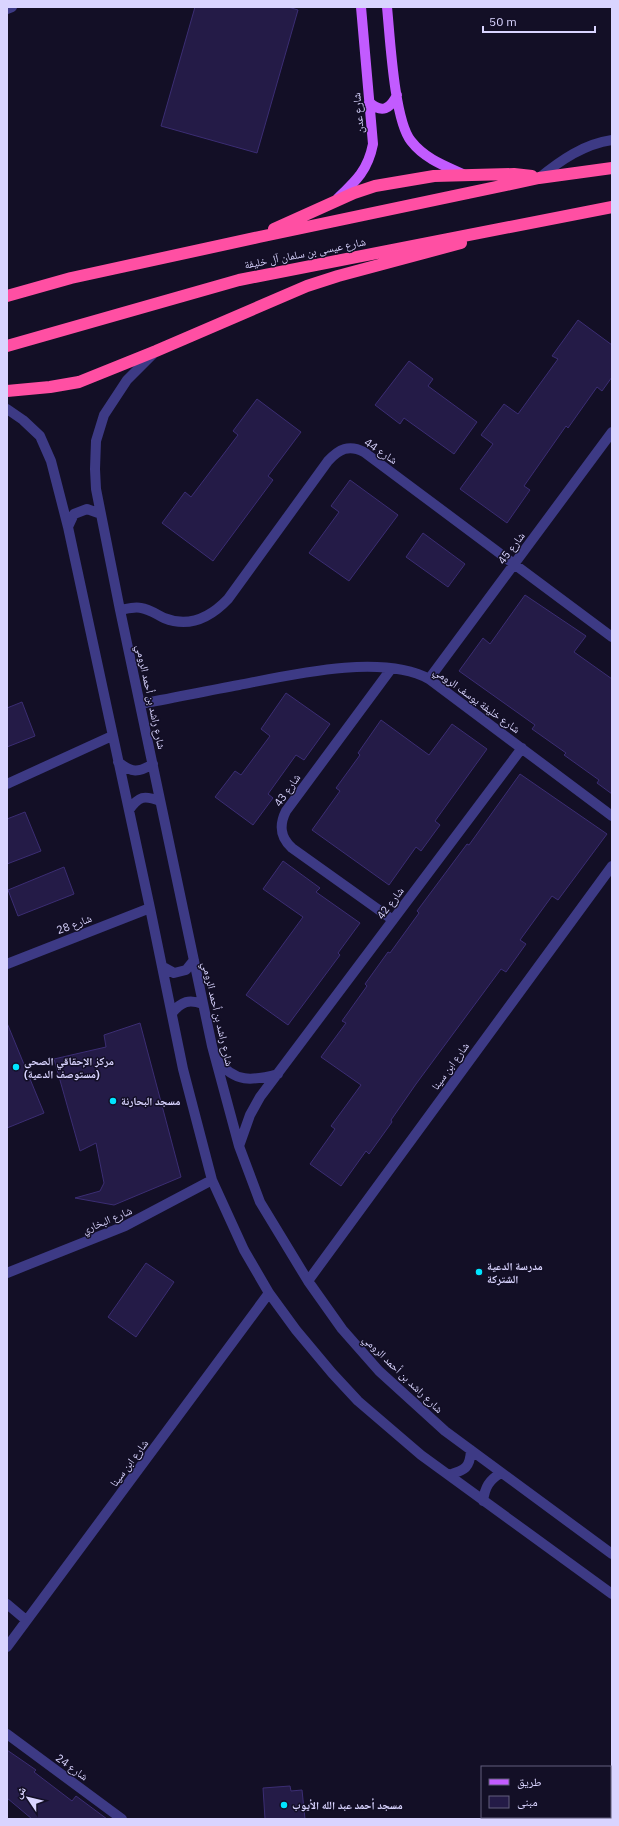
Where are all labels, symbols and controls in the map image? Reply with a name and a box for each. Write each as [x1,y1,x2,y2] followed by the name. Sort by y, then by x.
[483,8,595,34] scale bar
[489,14,517,29] text: 50 m
[349,92,367,134] street label: شارع عدن
[243,234,367,272] street label: شارع عيسى بن سلمان آل خليفة
[362,435,400,467] street label: شارع 44
[494,529,528,567] street label: شارع 45
[131,643,169,751] street label: شارع راشد بن أحمد الرومي
[430,664,523,738] street label: شارع خليفة يوسف الرومي
[271,771,303,809] street label: شارع 43
[373,884,407,922] street label: شارع 42
[54,911,94,937] street label: شارع 28
[197,961,237,1068] street label: شارع راشد بن أحمد الرومي
[428,1039,472,1093] street label: شارع ابن سينا
[24,1054,114,1081] place label: مركز الإحقاقي الصحي (مستوصف الدعية)
[11,1062,21,1072] marker: مركز الإحقاقي الصحي (مستوصف الدعية)
[121,1094,180,1108] place label: مسجد البحارنة
[108,1096,118,1106] marker: مسجد البحارنة
[80,1203,135,1238] street label: شارع البخاري
[487,1259,543,1286] place label: مدرسة الدعية الشتركة
[474,1267,484,1277] marker: مدرسة الدعية الشتركة
[359,1332,446,1417] street label: شارع راشد بن أحمد الرومي
[107,1437,151,1489] street label: شارع ابن سينا
[53,1751,91,1783] street label: شارع 24
[481,1766,611,1818] legend
[517,1774,542,1789] text: طريق
[8,1778,48,1818] north arrow
[11,1783,30,1802] text: ش
[517,1794,538,1809] text: مبنى
[292,1798,403,1812] place label: مسجد أحمد عبد الله الأيوب
[279,1800,289,1810] marker: مسجد أحمد عبد الله الأيوب

